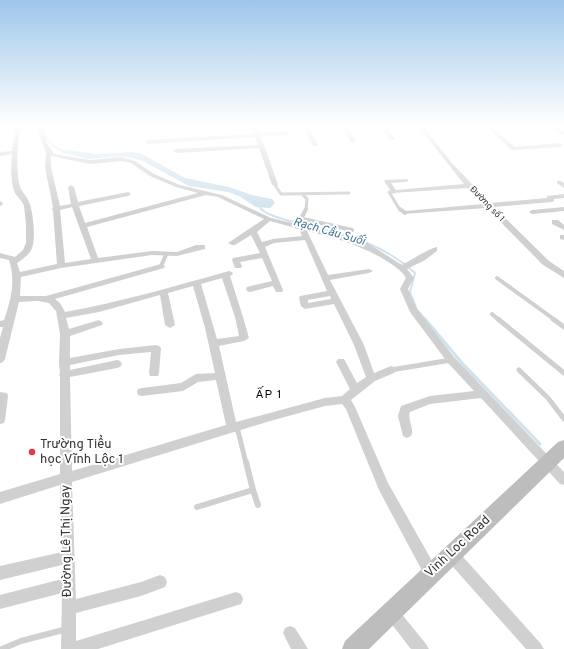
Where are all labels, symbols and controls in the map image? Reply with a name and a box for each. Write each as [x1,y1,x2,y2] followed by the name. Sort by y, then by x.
[467,183,507,224] street label: Đường số 1
[291,214,368,250] water label: Rạch Cầu Suối
[256,386,282,403] district label: ẤP 1
[40,435,123,468] place label: Trường Tiểu học Vĩnh Lộc 1
[27,447,37,457] marker: Trường Tiểu học Vĩnh Lộc 1
[58,484,76,598] street label: Đường Lê Thị Ngay
[422,513,494,581] street label: Vinh Loc Road

